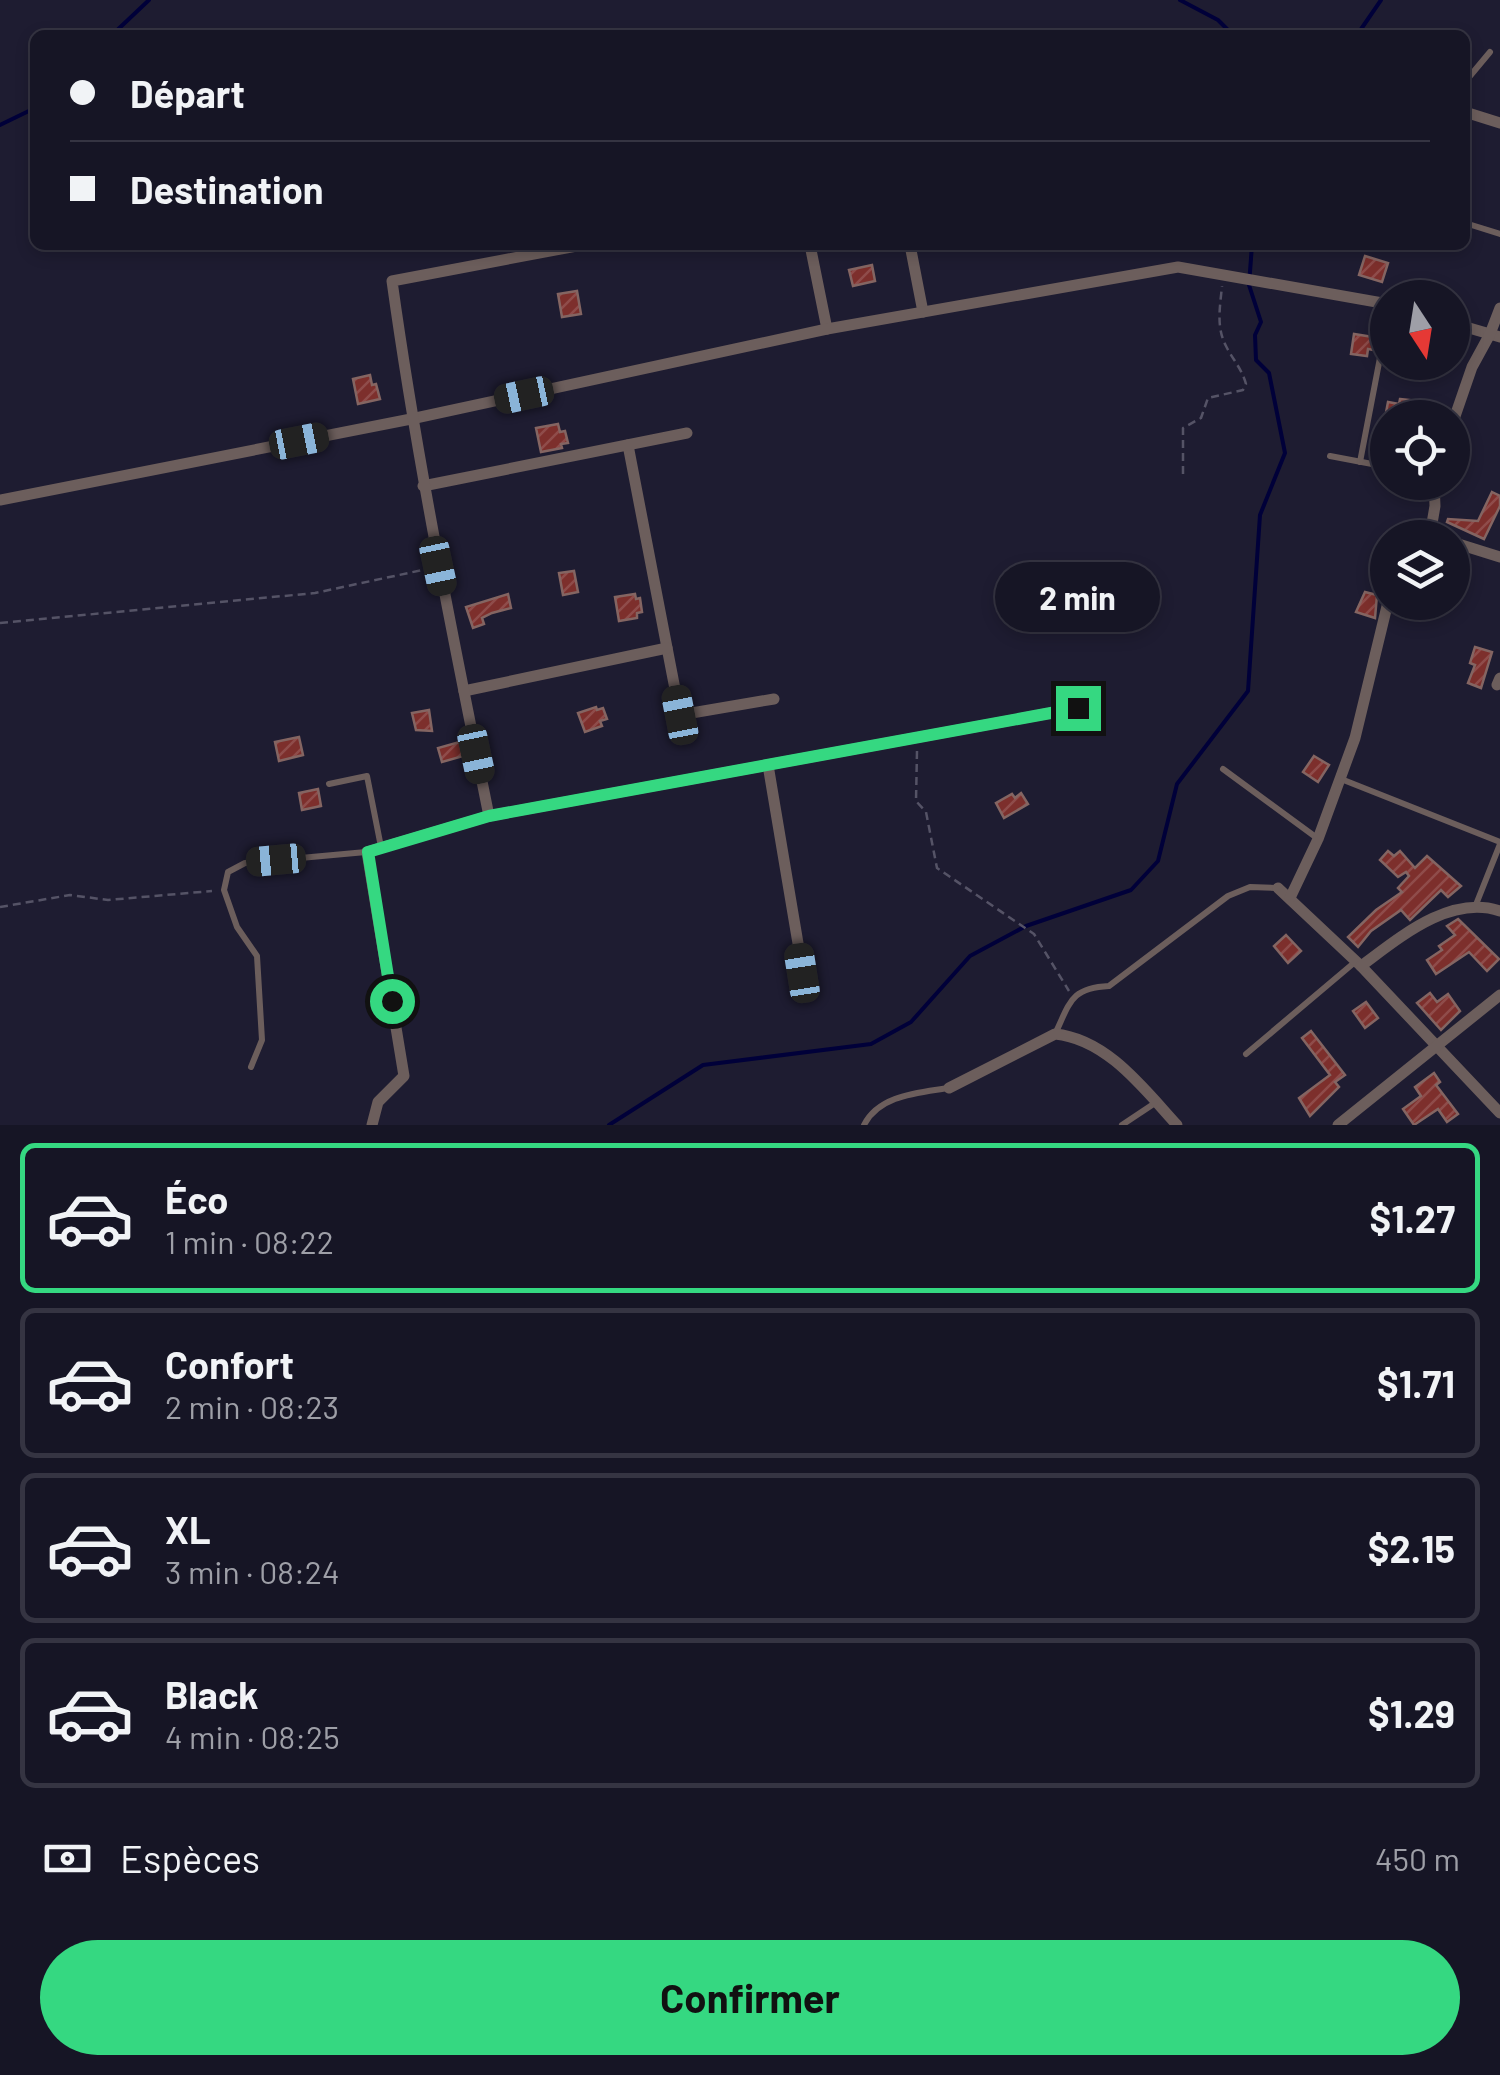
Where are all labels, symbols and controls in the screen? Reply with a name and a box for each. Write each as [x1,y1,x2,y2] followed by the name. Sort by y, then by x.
[130,70,245,116] text: Départ
[130,166,324,212] text: Destination
[1370,280,1470,380] north arrow
[1370,280,1470,620] map controls
[492,374,556,416] car
[1370,400,1470,500] button: locate
[267,421,331,461] car
[1370,520,1470,620] button: layers
[417,534,459,598] car
[996,563,1160,633] callout: 2 min
[1039,578,1116,616] text: 2 min
[660,683,700,747] car
[1056,686,1101,731] route end
[455,722,497,786] car
[245,842,307,878] car
[782,941,822,1005] car
[370,979,415,1024] route start
[45,1173,135,1263] icon: car
[165,1176,229,1222] text: Éco
[1369,1195,1455,1241] text: $1.27
[165,1222,334,1260] text: 1 min · 08:22
[45,1338,135,1428] icon: car
[165,1341,294,1387] text: Confort
[1377,1360,1455,1406] text: $1.71
[165,1387,339,1425] text: 2 min · 08:23
[45,1503,135,1593] icon: car
[165,1506,211,1552] text: XL
[1368,1525,1455,1571] text: $2.15
[165,1552,340,1590] text: 3 min · 08:24
[45,1668,135,1758] icon: car
[165,1671,259,1717] text: Black
[1368,1690,1455,1736] text: $1.29
[165,1717,340,1755] text: 4 min · 08:25
[40,1831,95,1886] icon: cash
[120,1835,260,1881] text: Espèces
[1375,1839,1460,1877] text: 450 m
[40,1940,1460,2055] button: Confirmer

